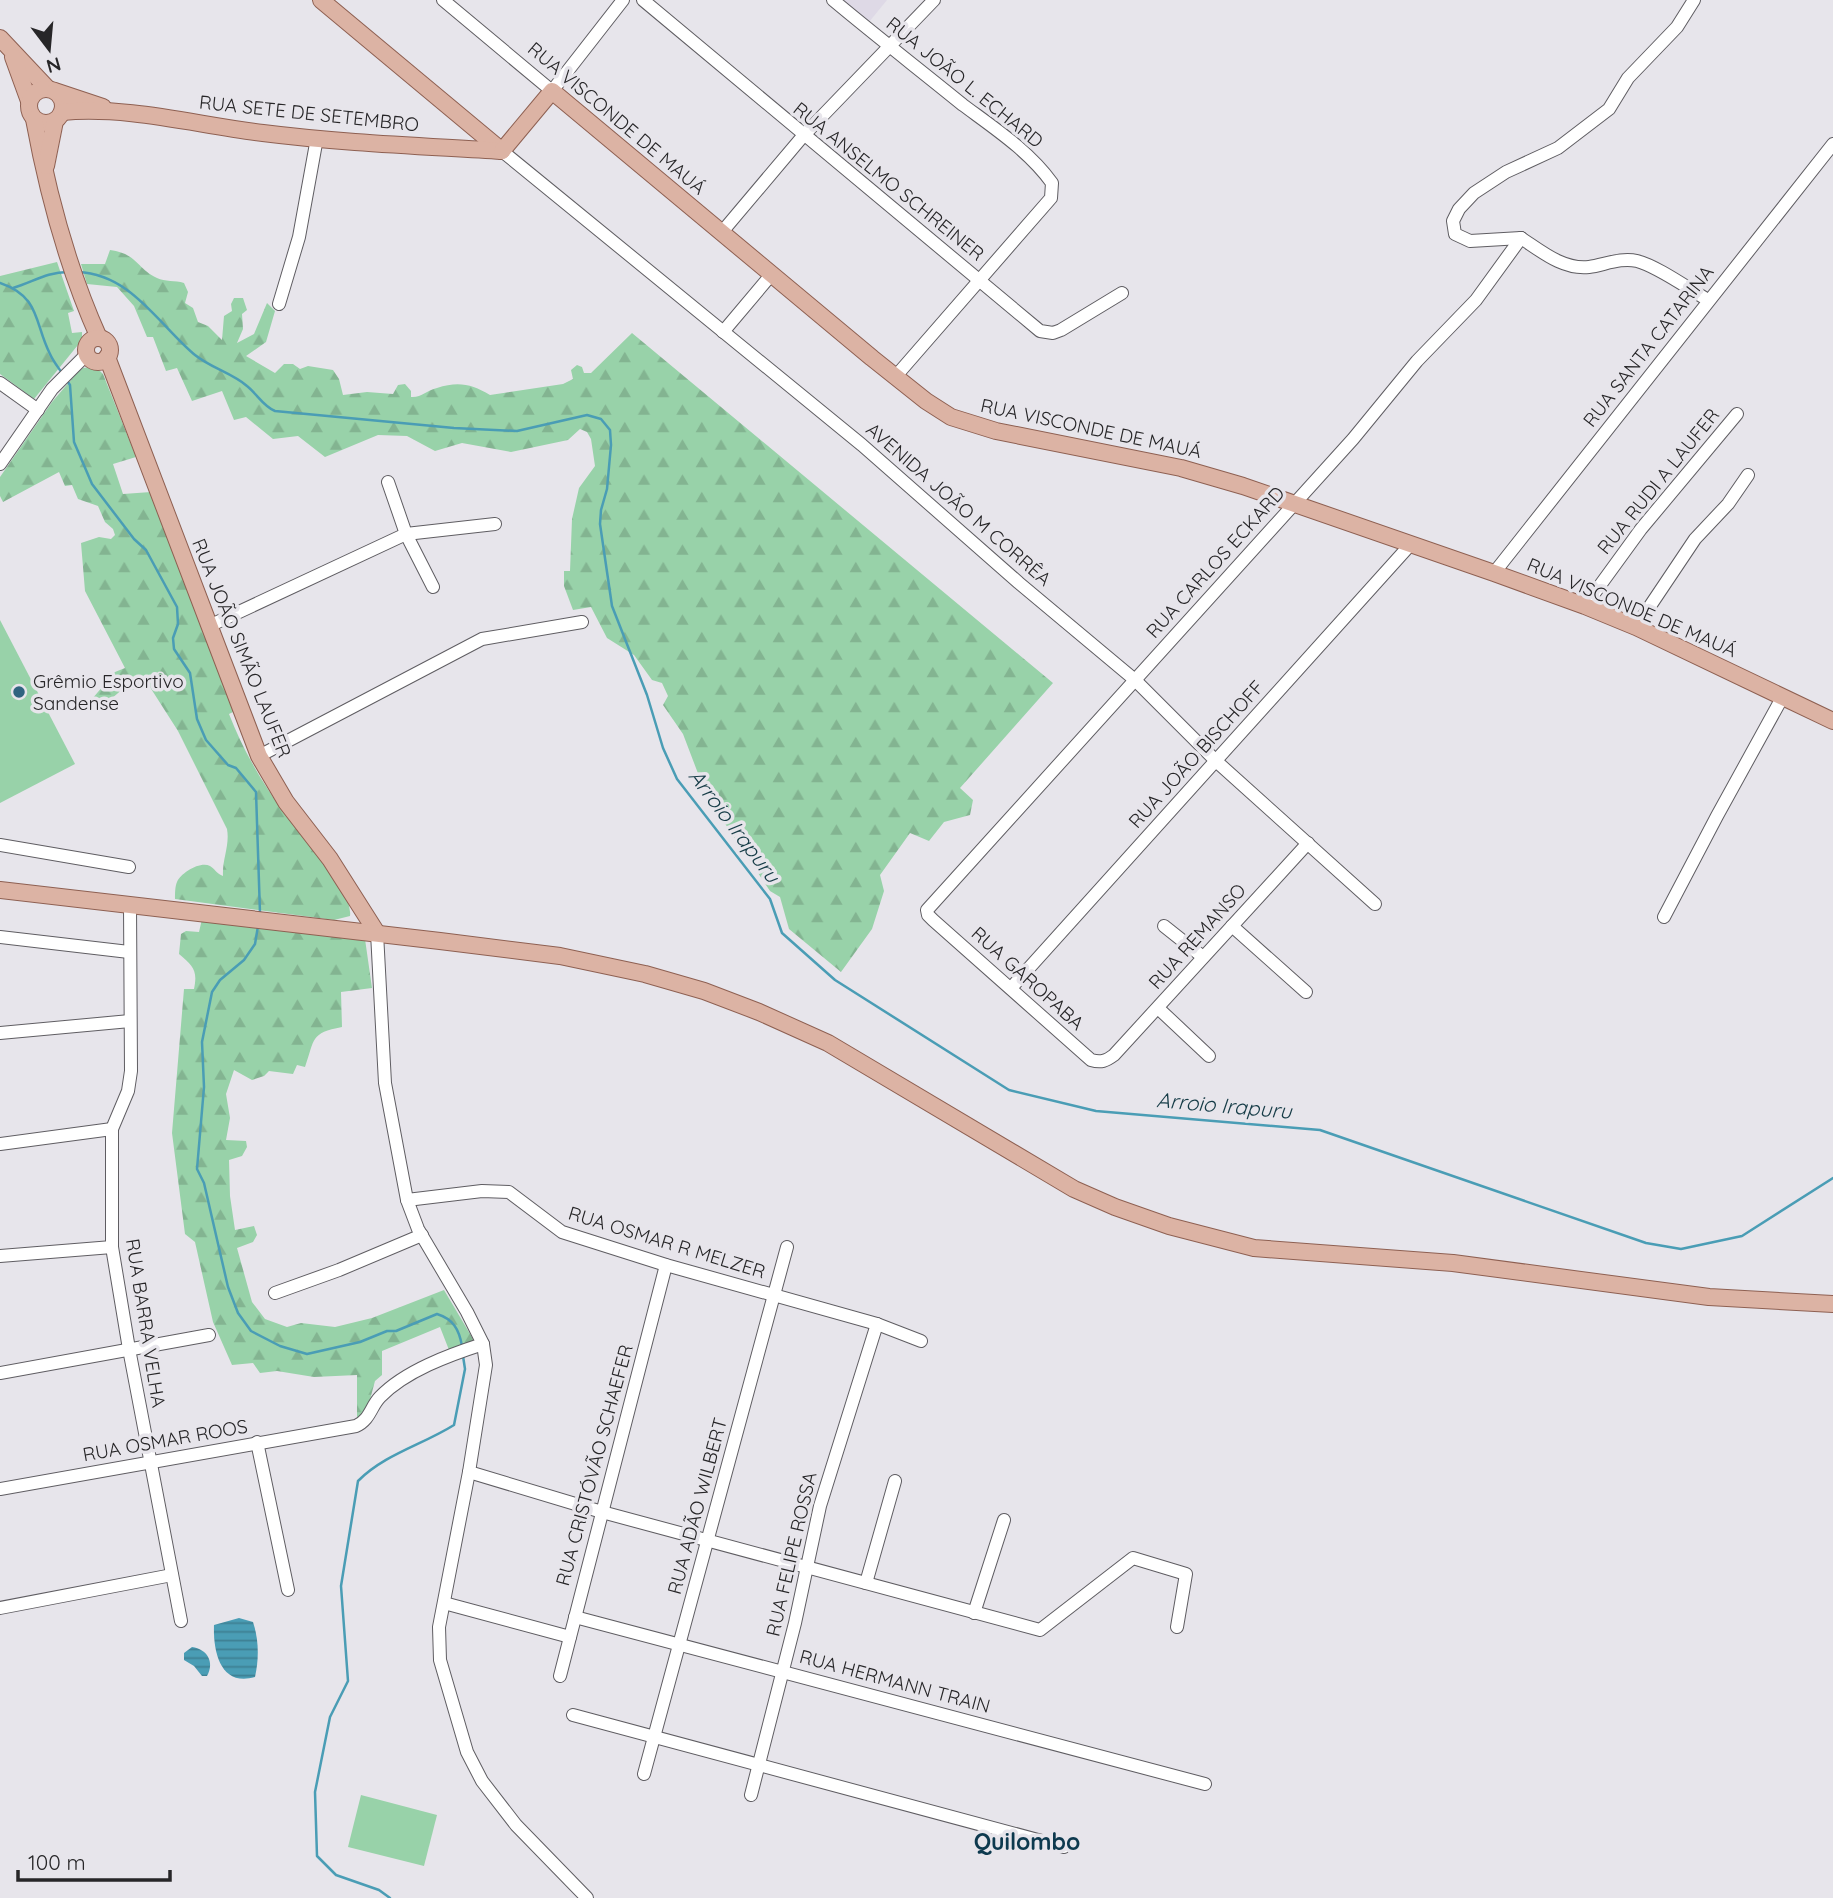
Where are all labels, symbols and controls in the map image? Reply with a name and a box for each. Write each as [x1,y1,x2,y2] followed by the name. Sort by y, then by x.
[882,11,1048,153] street label: RUA JOÃO L. ECHARD
[14,14,84,84] north arrow
[523,36,711,200] street label: RUA VISCONDE DE MAUÁ
[44,52,64,79] text: N
[198,90,420,136] street label: RUA SETE DE SETEMBRO
[789,96,989,266] street label: RUA ANSELMO SCHREINER
[1577,260,1719,432] street label: RUA SANTA CATARINA
[978,393,1204,463] street label: RUA VISCONDE DE MAUÁ
[1592,403,1724,559] street label: RUA RUDI A LAUFER
[862,417,1056,591] street label: AVENIDA JOÃO M CORRÊA
[1141,481,1289,643] street label: RUA CARLOS ECKARD
[187,535,297,761] street label: RUA JOÃO SIMÃO LAUFER
[1524,552,1740,662] street label: RUA VISCONDE DE MAUÁ
[33,669,184,715] place label: Grêmio Esportivo Sandense
[1123,675,1269,833] street label: RUA JOÃO BISCHOFF
[11,684,27,700] marker: Grêmio Esportivo Sandense
[684,763,787,888] water label: Arroio Irapuru
[1143,878,1251,994] street label: RUA REMANSO
[967,921,1089,1035] street label: RUA GAROPABA
[1156,1086,1294,1124] water label: Arroio Irapuru
[566,1201,768,1283] street label: RUA OSMAR R MELZER
[121,1237,171,1409] street label: RUA BARRA VELHA
[550,1342,638,1588] street label: RUA CRISTÓVÃO SCHAEFER
[81,1414,249,1466] street label: RUA OSMAR ROOS
[662,1415,732,1597] street label: RUA ADÃO WILBERT
[760,1469,822,1639] street label: RUA FELIPE ROSSA
[797,1644,993,1718] street label: RUA HERMANN TRAIN
[974,1827,1080,1856] district label: Quilombo
[18,1839,170,1883] scale bar
[28,1849,86,1875] text: 100 m

